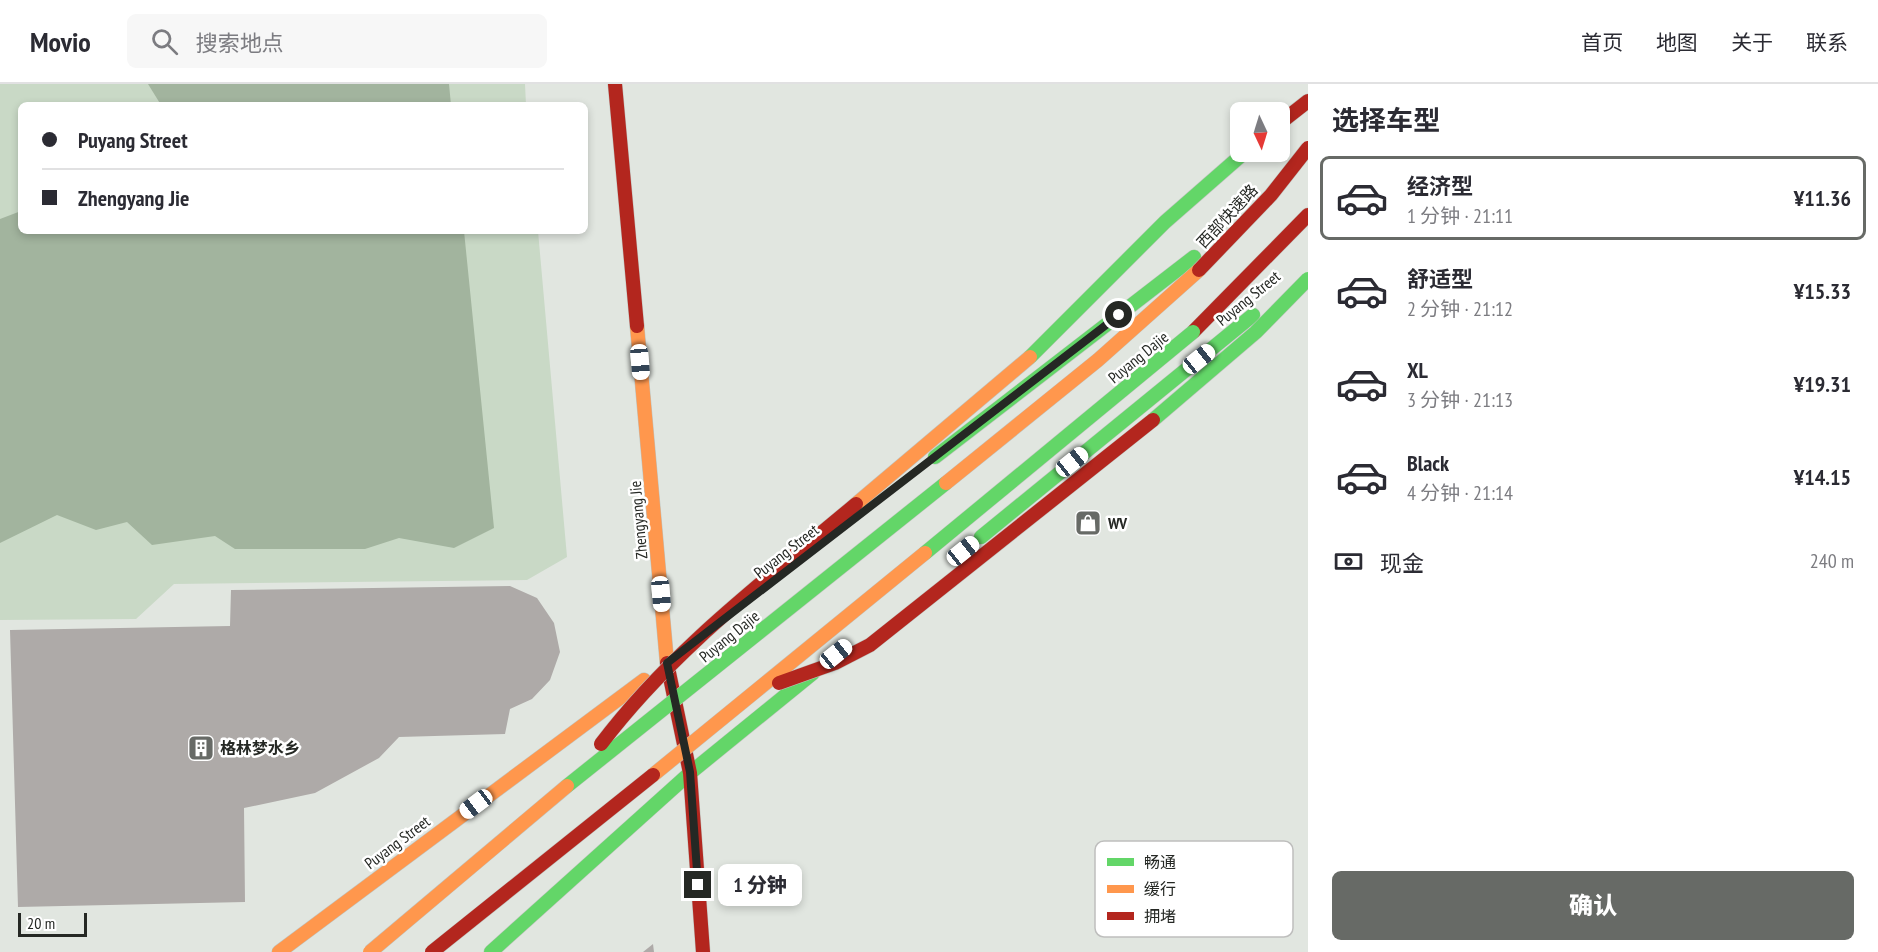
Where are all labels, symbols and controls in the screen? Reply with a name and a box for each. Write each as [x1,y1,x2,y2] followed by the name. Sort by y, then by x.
[127,14,547,68] search box
[30,23,91,60] text: Movio
[148,25,181,58] icon: search
[196,29,284,57] text: 搜索地点
[1581,29,1623,56] text: 首页
[1656,29,1698,56] text: 地图
[1731,29,1773,56] text: 关于
[1806,29,1848,56] text: 联系
[1230,102,1290,162] north arrow
[1230,102,1290,162] map controls
[1332,103,1440,137] text: 选择车型
[78,126,188,154] text: Puyang Street
[1335,171,1389,225] icon: car
[1407,172,1473,200] text: 经济型
[1192,180,1262,252] street label: 西部快速路
[78,184,189,212] text: Zhengyang Jie
[1794,184,1851,212] text: ¥11.36
[1407,203,1513,229] text: 1 分钟 · 21:11
[1335,264,1389,318] icon: car
[1407,265,1473,293] text: 舒适型
[1212,266,1285,330] street label: Puyang Street
[1794,277,1851,305] text: ¥15.33
[1407,296,1513,322] text: 2 分钟 · 21:12
[1105,301,1132,328] route start
[1104,327,1172,387] street label: Puyang Dajie
[1179,341,1219,377] car
[629,343,651,381] car
[1407,356,1428,384] text: XL
[1335,357,1389,411] icon: car
[1794,370,1851,398] text: ¥19.31
[1407,387,1513,413] text: 3 分钟 · 21:13
[1052,444,1092,480] car
[1407,449,1449,477] text: Black
[1335,450,1389,504] icon: car
[1794,463,1851,491] text: ¥14.15
[625,480,651,560] street label: Zhengyang Jie
[1407,480,1513,506] text: 4 分钟 · 21:14
[1073,508,1103,538] shop icon: WV
[1107,513,1128,533] place label: WV
[750,519,823,582] street label: Puyang Street
[943,533,983,569] car
[1332,545,1365,578] icon: cash
[1810,548,1854,574] text: 240 m
[1380,549,1424,577] text: 现金
[650,575,672,613] car
[695,606,763,666] street label: Puyang Dajie
[816,636,856,672] car
[186,733,216,763] building icon: 格林梦水乡
[220,738,300,758] place label: 格林梦水乡
[456,786,496,822] car
[360,811,434,873] street label: Puyang Street
[1095,841,1293,937] legend
[1144,852,1176,872] text: 畅通
[719,864,803,906] callout: 1 分钟
[684,871,711,898] route end
[1332,871,1854,940] button: 确认
[733,872,787,898] text: 1 分钟
[1144,879,1176,899] text: 缓行
[1144,906,1176,926] text: 拥堵
[18,910,87,938] scale bar
[27,913,55,933] text: 20 m

